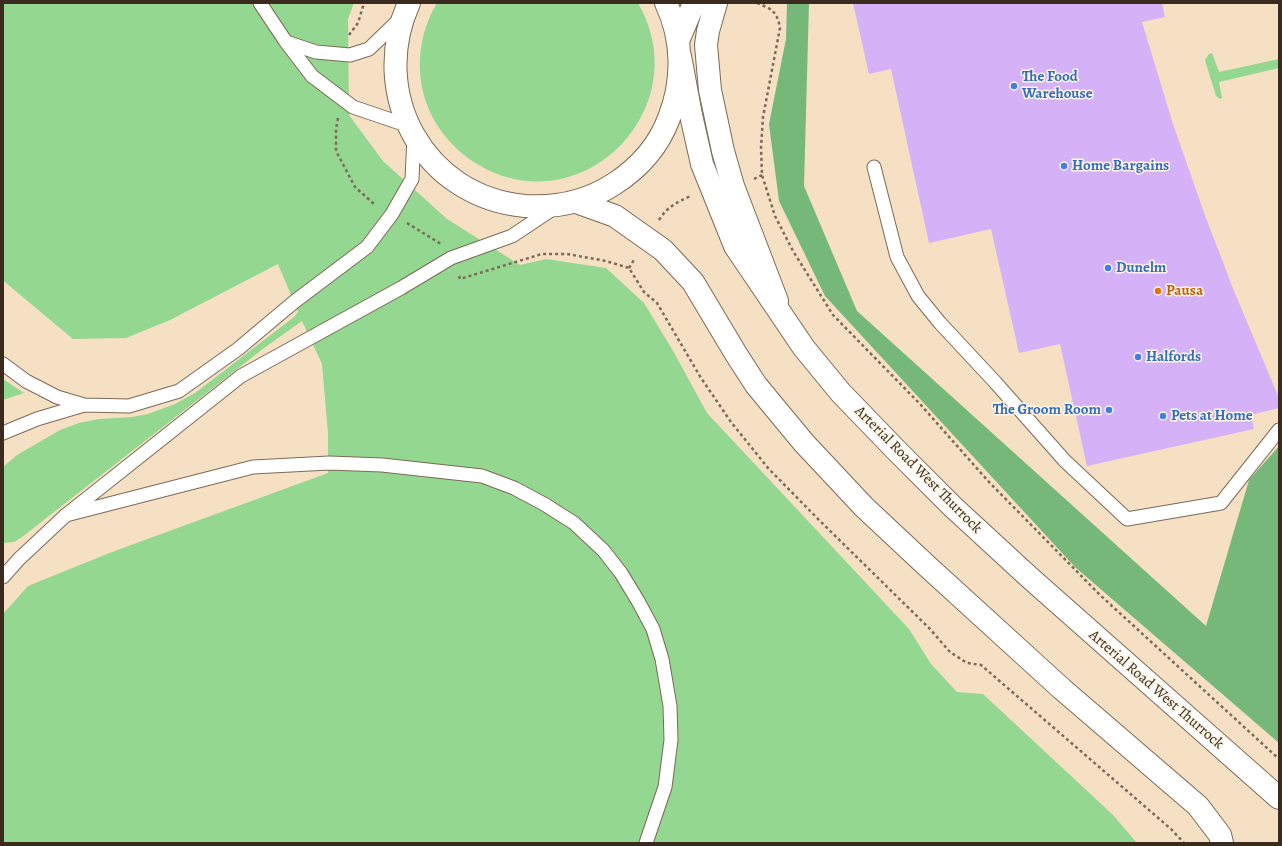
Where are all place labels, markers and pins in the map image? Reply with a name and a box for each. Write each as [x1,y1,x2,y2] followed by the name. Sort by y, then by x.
[1022,68,1093,103] place label: The Food Warehouse
[1009,81,1019,91] marker: The Food Warehouse
[1072,157,1169,175] place label: Home Bargains
[1059,161,1069,171] marker: Home Bargains
[1116,259,1166,277] place label: Dunelm
[1103,263,1113,273] marker: Dunelm
[1166,282,1203,300] place label: Pausa
[1153,286,1163,296] marker: Pausa
[1146,348,1201,366] place label: Halfords
[1133,352,1143,362] marker: Halfords
[993,401,1101,419] place label: The Groom Room
[1104,405,1114,415] marker: The Groom Room
[1171,407,1253,425] place label: Pets at Home
[1158,411,1168,421] marker: Pets at Home

